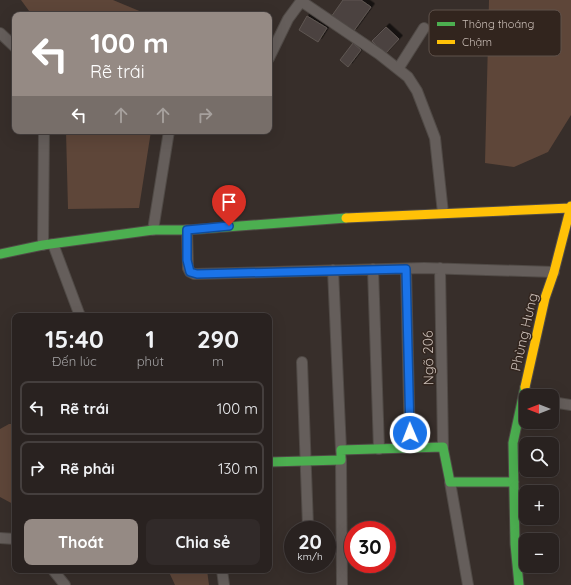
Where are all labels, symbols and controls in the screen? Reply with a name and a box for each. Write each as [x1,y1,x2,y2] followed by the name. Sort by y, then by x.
[429,10,561,56] legend
[462,17,534,31] text: Thông thoáng
[90,25,169,60] text: 100 m
[24,28,76,80] icon: left
[462,35,492,49] text: Chậm
[90,60,145,83] text: Rẽ trái
[68,104,90,126] icon: left
[110,104,132,126] icon: ahead
[152,104,174,126] icon: ahead
[194,104,216,126] icon: right
[212,185,246,226] pin
[218,191,240,213] icon: arrive
[506,291,542,373] street label: Phùng Hưng
[45,324,104,354] text: 15:40
[146,324,155,354] text: 1
[197,324,239,354] text: 290
[419,330,437,386] street label: Ngõ 206
[52,353,97,369] text: Đến lúc
[137,353,164,369] text: phút
[212,353,224,369] text: m
[519,389,559,429] north arrow
[519,389,559,573] map controls
[26,397,48,419] icon: left
[60,399,109,418] text: Rẽ trái
[217,399,258,418] text: 100 m
[389,412,431,454] position arrow
[519,437,559,477] button: search
[26,457,48,479] icon: right
[60,459,114,478] text: Rẽ phải
[218,459,258,478] text: 130 m
[519,485,559,525] button: +
[24,519,138,565] button: Thoát
[146,519,260,565] button: Chia sẻ
[344,521,396,573] speed limit sign: 30
[298,529,322,554] text: 20
[519,533,559,573] button: −
[297,550,323,563] text: km/h

